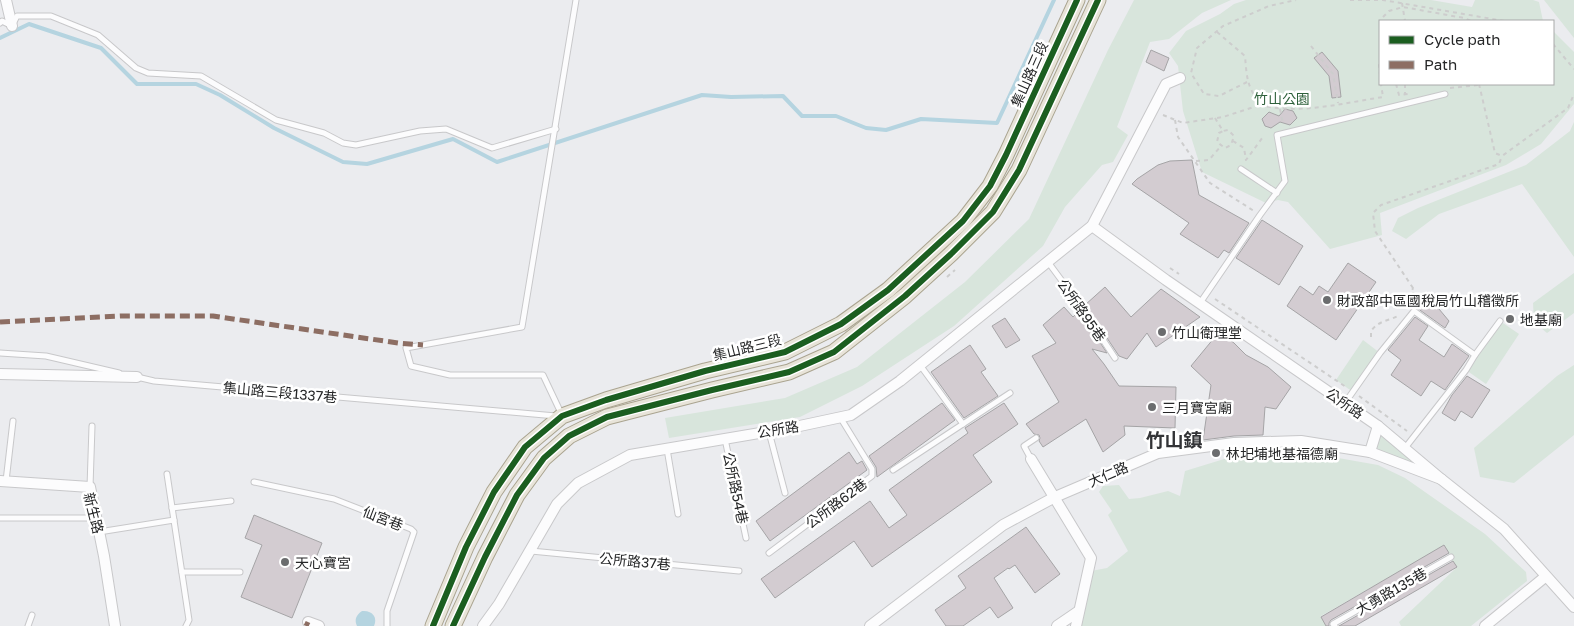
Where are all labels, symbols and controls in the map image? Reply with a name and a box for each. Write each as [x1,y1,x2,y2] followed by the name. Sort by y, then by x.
[1379,20,1554,85] legend
[1424,30,1500,48] text: Cycle path
[1007,39,1051,109] street label: 集山路三段
[1424,55,1457,73] text: Path
[1254,90,1310,107] park label: 竹山公園
[1054,275,1110,345] street label: 公所路95巷
[1337,292,1519,309] place label: 財政部中區國稅局竹山稽徵所
[1321,294,1333,306] marker: 財政部中區國稅局竹山稽徵所
[1520,311,1562,328] place label: 地基廟
[1504,313,1516,325] marker: 地基廟
[1172,324,1242,341] place label: 竹山衛理堂
[1156,326,1168,338] marker: 竹山衛理堂
[711,330,783,364] street label: 集山路三段
[222,379,338,405] street label: 集山路三段1337巷
[1323,384,1367,422] street label: 公所路
[1162,399,1232,416] place label: 三月寶宮廟
[1146,401,1158,413] marker: 三月寶宮廟
[756,417,800,441] street label: 公所路
[1145,428,1203,451] district label: 竹山鎮
[1226,445,1338,462] place label: 林圯埔地基福德廟
[1210,447,1222,459] marker: 林圯埔地基福德廟
[720,451,752,525] street label: 公所路54巷
[1085,458,1131,490] street label: 大仁路
[802,474,870,532] street label: 公所路62巷
[81,491,107,535] street label: 新生路
[360,503,406,533] street label: 仙宮巷
[599,549,671,573] street label: 公所路37巷
[295,554,351,571] place label: 天心寶宮
[279,556,291,568] marker: 天心寶宮
[1352,564,1430,618] street label: 大勇路135巷

